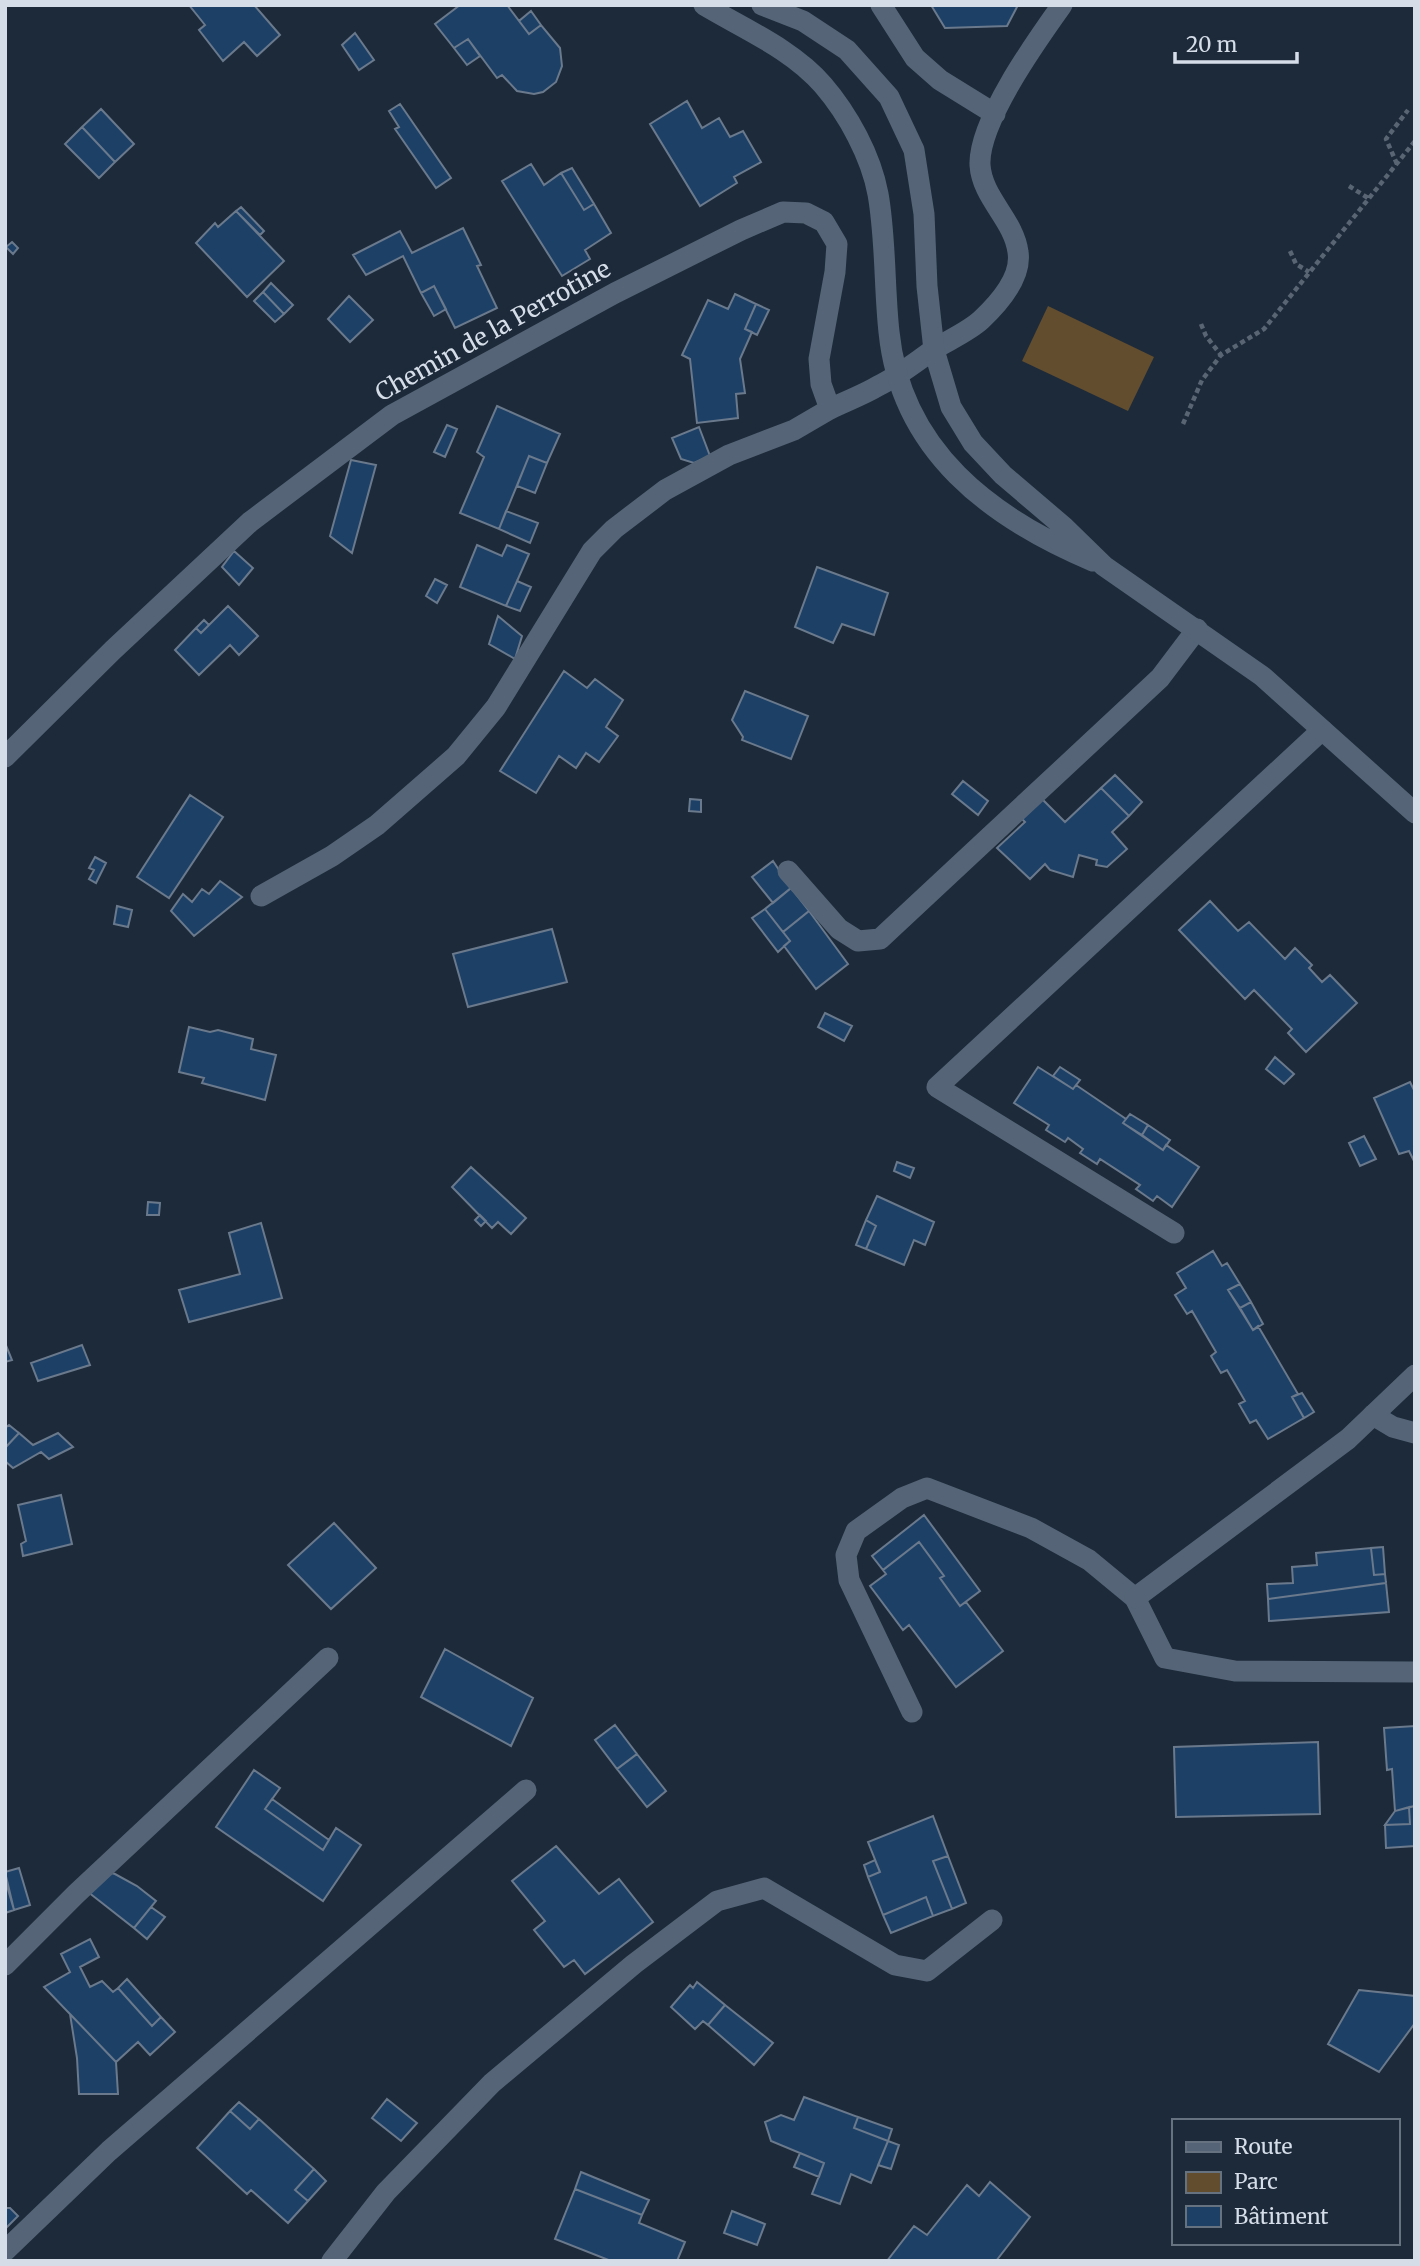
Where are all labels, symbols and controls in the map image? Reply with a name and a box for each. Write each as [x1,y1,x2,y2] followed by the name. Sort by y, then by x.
[1175,21,1298,65] scale bar
[1186,31,1238,58] text: 20 m
[370,253,616,408] street label: Chemin de la Perrotine
[1172,2119,1399,2245] legend
[1234,2133,1292,2160] text: Route
[1234,2168,1278,2195] text: Parc
[1234,2203,1328,2230] text: Bâtiment

